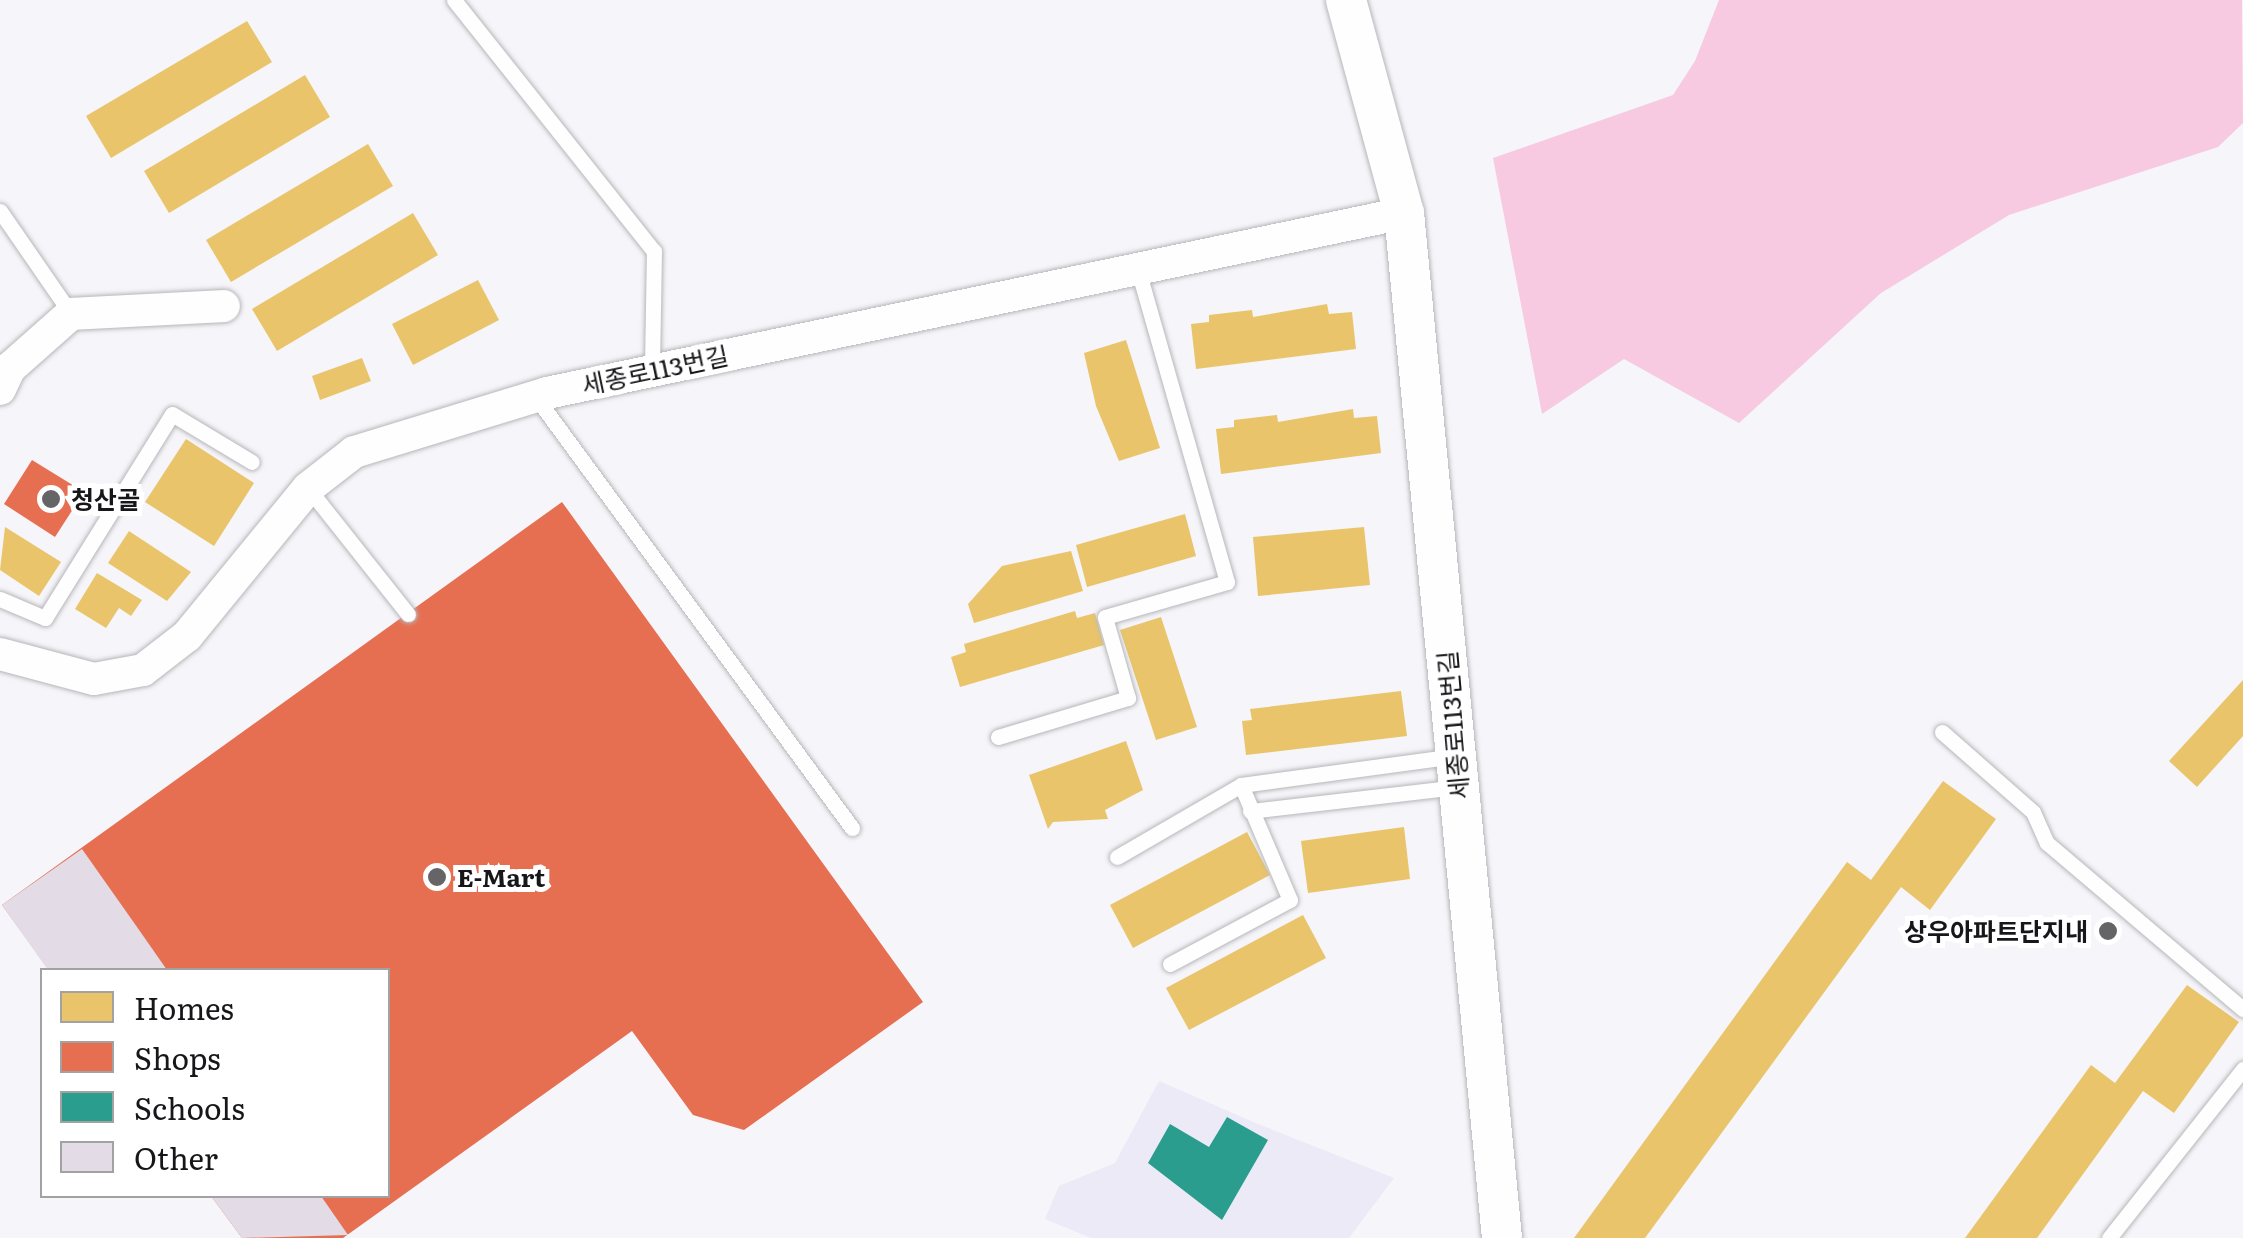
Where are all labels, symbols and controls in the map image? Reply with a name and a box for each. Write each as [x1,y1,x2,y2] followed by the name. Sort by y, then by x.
[579,340,731,400] street label: 세종로113번길
[71,484,140,514] place label: 청산골
[40,488,62,510] marker: 청산골
[1432,650,1474,800] street label: 세종로113번길
[457,862,545,892] place label: E-Mart
[426,866,448,888] marker: E-Mart
[1904,916,2088,946] place label: 상우아파트단지내
[2097,920,2119,942] marker: 상우아파트단지내
[40,968,390,1198] legend
[134,985,234,1029] text: Homes
[134,1035,221,1079] text: Shops
[134,1085,245,1129] text: Schools
[134,1135,218,1179] text: Other

